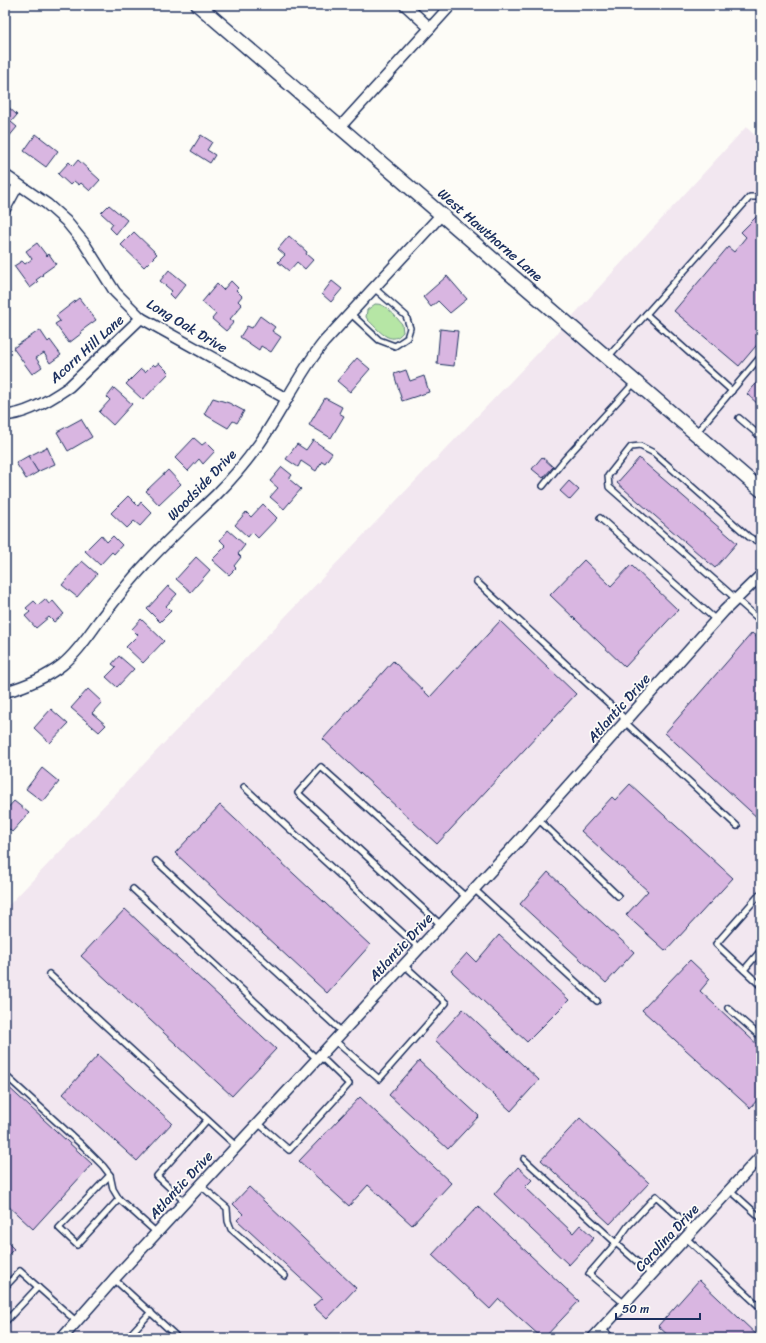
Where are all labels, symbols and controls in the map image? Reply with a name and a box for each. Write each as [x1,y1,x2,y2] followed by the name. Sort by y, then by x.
[432,182,549,288] street label: West Hawthorne Lane
[142,292,232,360] street label: Long Oak Drive
[43,308,130,390] street label: Acorn Hill Lane
[161,443,243,527] street label: Woodside Drive
[580,668,657,749] street label: Atlantic Drive
[362,907,440,988] street label: Atlantic Drive
[142,1145,220,1226] street label: Atlantic Drive
[629,1198,706,1278] street label: Carolina Drive
[616,1295,700,1321] scale bar
[622,1298,649,1320] text: 50 m

